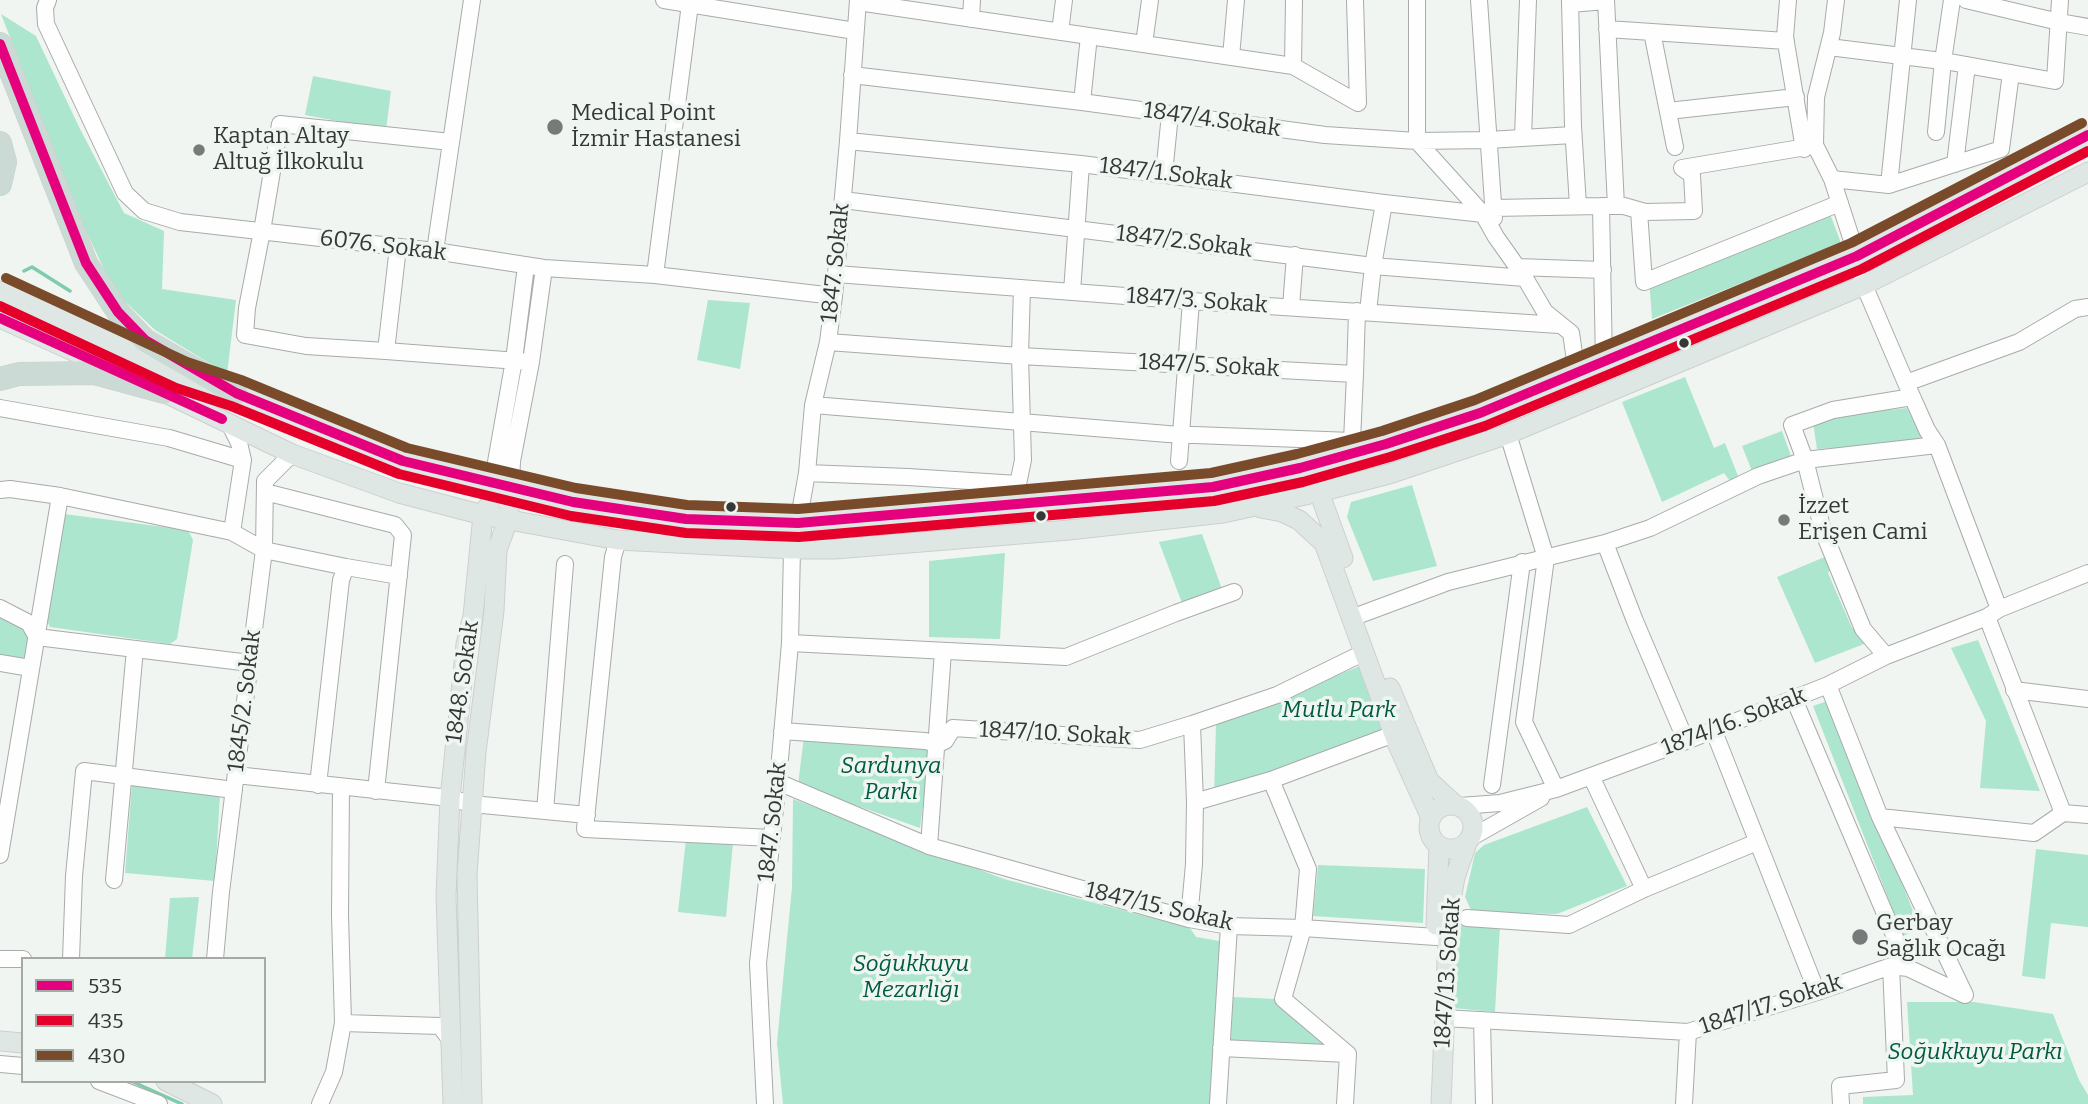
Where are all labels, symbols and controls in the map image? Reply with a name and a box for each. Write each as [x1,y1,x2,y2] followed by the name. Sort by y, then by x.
[1142,97,1282,143] street label: 1847/4.Sokak
[571,100,741,154] place label: Medical Point İzmir Hastanesi
[545,117,565,137] marker: Medical Point İzmir Hastanesi
[213,123,364,177] place label: Kaptan Altay Altuğ İlkokulu
[191,142,207,158] marker: Kaptan Altay Altuğ İlkokulu
[1098,152,1234,196] street label: 1847/1.Sokak
[816,202,856,324] street label: 1847. Sokak
[1114,220,1254,264] street label: 1847/2.Sokak
[318,225,448,267] street label: 6076. Sokak
[1126,282,1268,320] street label: 1847/3. Sokak
[1677,336,1691,350] unlabelled marker
[1138,349,1280,383] street label: 1847/5. Sokak
[1798,493,1928,547] place label: İzzet Erişen Cami
[724,500,738,514] unlabelled marker
[1034,509,1048,523] unlabelled marker
[1776,512,1792,528] marker: İzzet Erişen Cami
[441,619,485,745] street label: 1848. Sokak
[223,628,267,774] street label: 1845/2. Sokak
[1658,682,1810,762] street label: 1874/16. Sokak
[1282,697,1396,725] park label: Mutlu Park
[978,716,1132,752] street label: 1847/10. Sokak
[841,753,941,807] park label: Sardunya Parkı
[753,761,793,883] street label: 1847. Sokak
[1083,877,1235,937] street label: 1847/15. Sokak
[1429,897,1467,1049] street label: 1847/13. Sokak
[1876,910,2006,964] place label: Gerbay Sağlık Ocağı
[1850,927,1870,947] marker: Gerbay Sağlık Ocağı
[853,951,969,1005] park label: Soğukkuyu Mezarlığı
[21,957,266,1083] legend
[1696,969,1846,1041] street label: 1847/17. Sokak
[88,973,122,999] text: 535
[88,1008,123,1034] text: 435
[1888,1039,2062,1067] park label: Soğukkuyu Parkı
[88,1043,126,1069] text: 430

